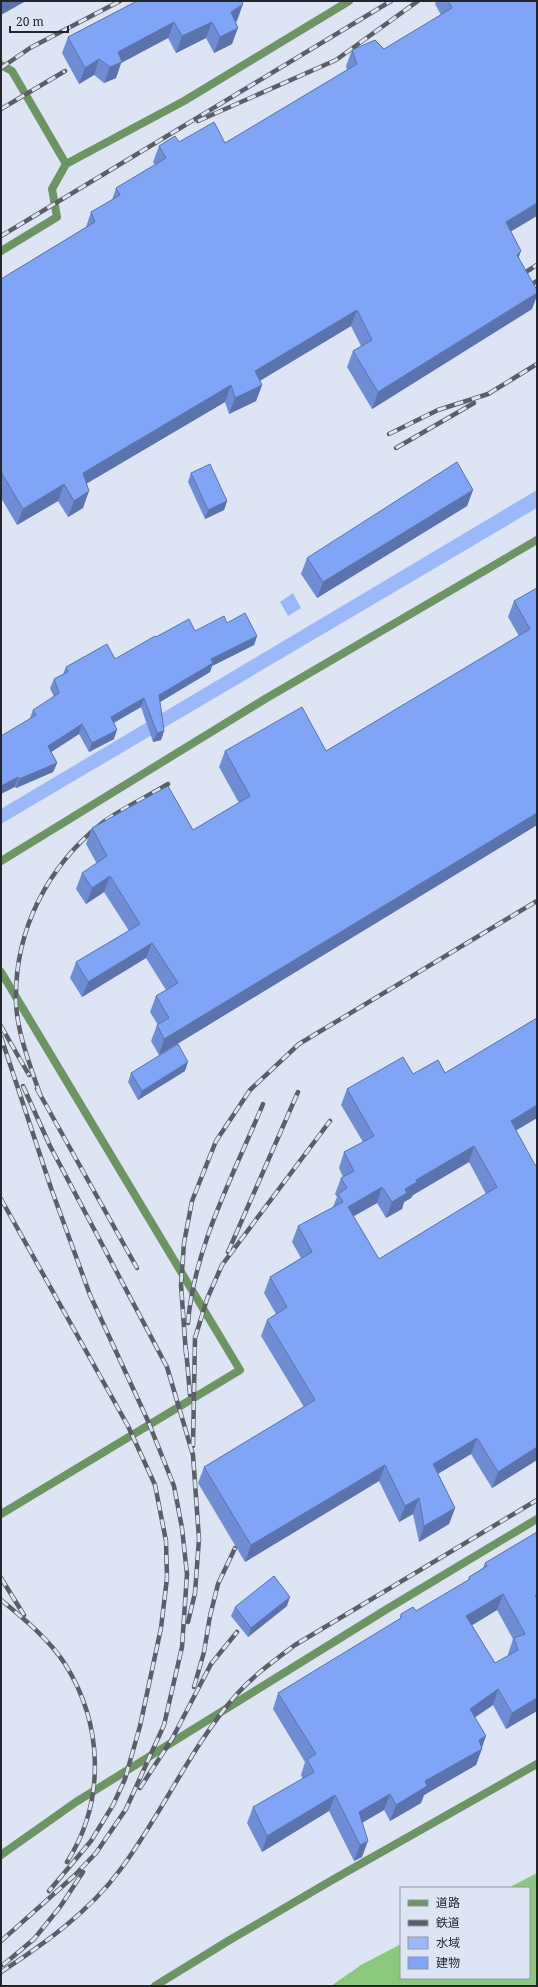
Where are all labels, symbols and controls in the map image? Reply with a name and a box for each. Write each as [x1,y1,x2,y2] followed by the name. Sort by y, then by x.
[10,8,68,34] scale bar
[16,13,44,30] text: 20 m
[400,1887,530,1979] legend
[436,1894,460,1911] text: 道路
[436,1914,460,1931] text: 鉄道
[436,1934,460,1951] text: 水域
[436,1954,460,1971] text: 建物

